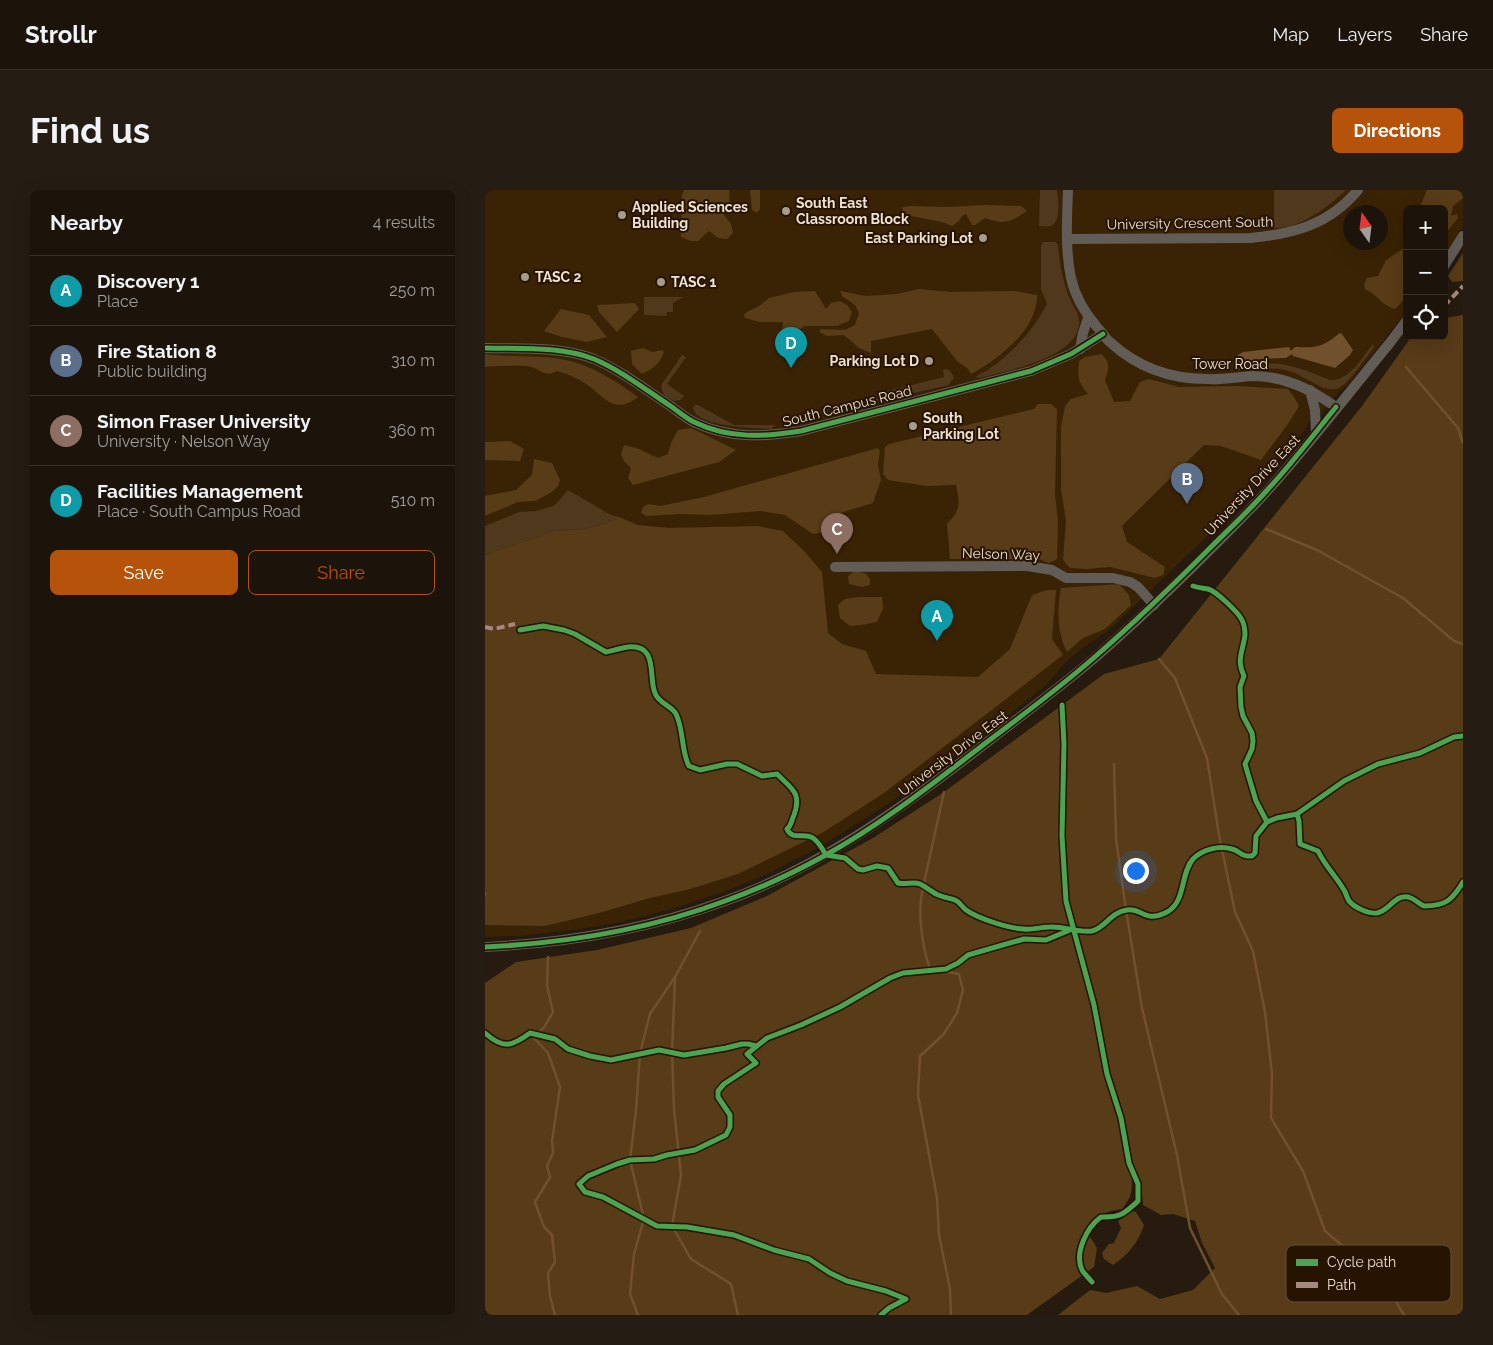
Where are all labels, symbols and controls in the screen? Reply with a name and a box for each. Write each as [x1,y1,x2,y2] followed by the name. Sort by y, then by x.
[25,20,97,49] text: Strollr
[1273,24,1309,45] text: Map
[1337,24,1392,45] text: Layers
[1420,24,1468,45] text: Share
[1332,108,1463,153] button: Directions
[30,110,150,151] text: Find us
[796,195,909,227] place label: South East Classroom Block
[632,199,748,231] place label: Applied Sciences Building
[780,205,792,217] marker: South East Classroom Block
[1343,205,1388,250] north arrow
[1403,205,1448,340] map controls
[1403,205,1448,250] button: +
[616,209,628,221] marker: Applied Sciences Building
[50,210,123,235] text: Nearby
[373,213,435,232] text: 4 results
[1106,214,1274,232] street label: University Crescent South
[865,230,974,246] place label: East Parking Lot
[977,232,989,244] marker: East Parking Lot
[1403,250,1448,295] button: −
[535,269,582,285] place label: TASC 2
[97,270,199,292] text: Discovery 1
[519,271,531,283] marker: TASC 2
[671,274,717,290] place label: TASC 1
[655,276,667,288] marker: TASC 1
[61,281,71,300] text: A
[389,281,435,300] text: 250 m
[97,292,138,311] text: Place
[1403,295,1448,340] button: locate
[775,327,807,368] pin: D
[97,340,217,362] text: Fire Station 8
[61,351,71,370] text: B
[391,351,435,370] text: 310 m
[830,353,919,369] place label: Parking Lot D
[923,355,935,367] marker: Parking Lot D
[1192,356,1268,372] street label: Tower Road
[97,362,207,381] text: Public building
[781,382,913,430] street label: South Campus Road
[97,410,311,432] text: Simon Fraser University
[923,410,1000,442] place label: South Parking Lot
[907,420,919,432] marker: South Parking Lot
[61,421,71,440] text: C
[388,421,435,440] text: 360 m
[1201,431,1303,539] street label: University Drive East
[97,432,270,451] text: University · Nelson Way
[1171,463,1203,504] pin: B
[97,480,303,502] text: Facilities Management
[60,491,72,510] text: D
[391,491,435,510] text: 510 m
[97,502,301,521] text: Place · South Campus Road
[821,513,853,554] pin: C
[962,545,1041,563] street label: Nelson Way
[50,550,238,595] button: Save
[248,550,435,595] button: Share
[921,600,953,641] pin: A
[896,707,1011,799] street label: University Drive East
[1123,858,1149,884] your location
[1286,1245,1451,1302] legend
[1327,1254,1396,1270] text: Cycle path
[1327,1277,1356,1293] text: Path

